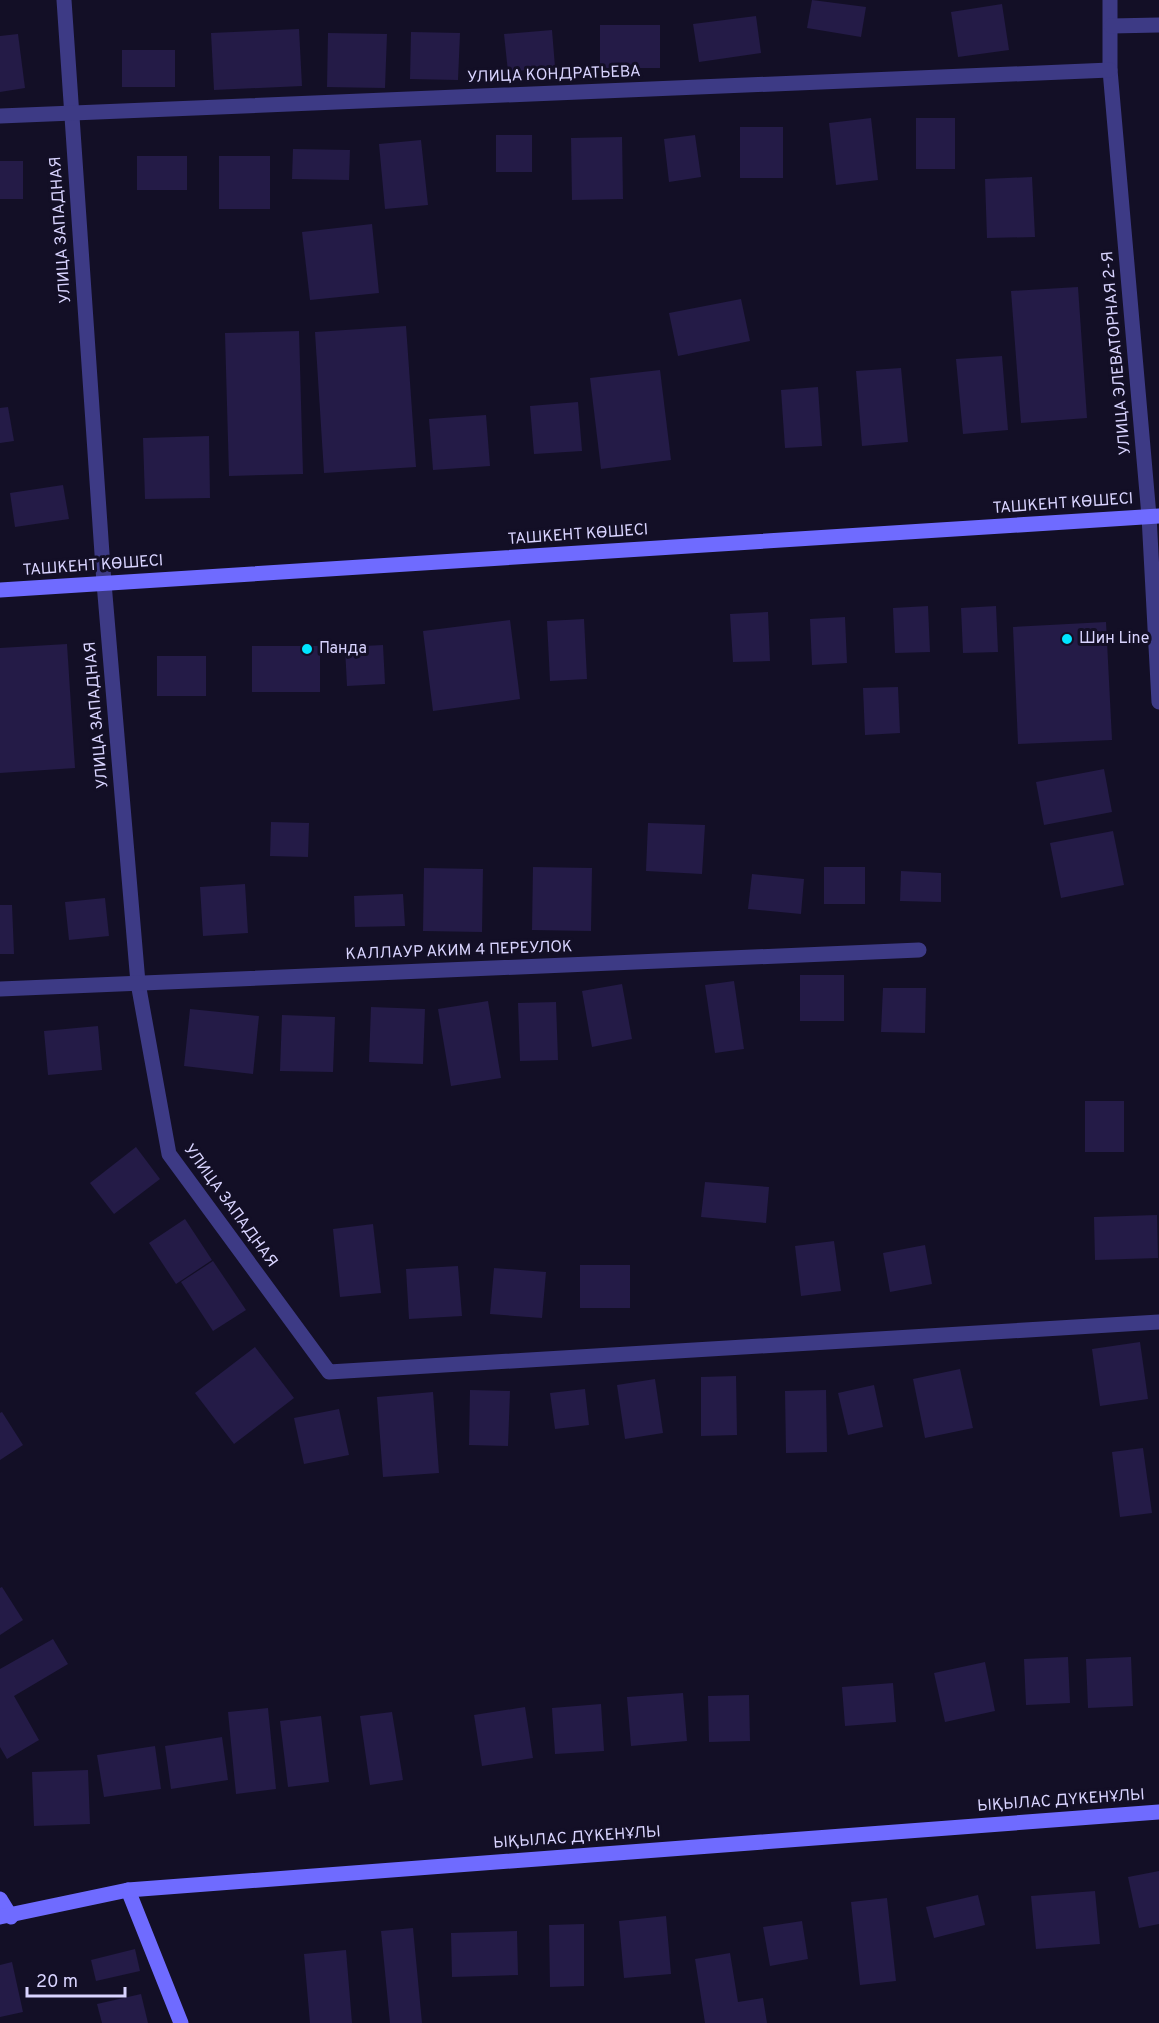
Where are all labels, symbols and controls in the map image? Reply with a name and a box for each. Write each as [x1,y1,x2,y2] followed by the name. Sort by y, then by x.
[467,62,641,88] street label: УЛИЦА КОНДРАТЬЕВА
[46,156,76,304] street label: УЛИЦА ЗАПАДНАЯ
[1098,250,1136,456] street label: УЛИЦА ЭЛЕВАТОРНАЯ 2-Я
[992,489,1134,519] street label: ТАШКЕНТ КӨШЕСІ
[507,520,649,550] street label: ТАШКЕНТ КӨШЕСІ
[22,551,164,581] street label: ТАШКЕНТ КӨШЕСІ
[1079,629,1149,649] place label: Шин Line
[1060,632,1074,646] marker: Шин Line
[319,639,367,659] place label: Панда
[81,641,113,789] street label: УЛИЦА ЗАПАДНАЯ
[300,642,314,656] marker: Панда
[345,937,573,965] street label: КАЛЛАУР АКИМ 4 ПЕРЕУЛОК
[179,1140,281,1272] street label: УЛИЦА ЗАПАДНАЯ
[977,1785,1145,1817] street label: ЫҚЫЛАС ДҮКЕНҰЛЫ
[493,1822,661,1854] street label: ЫҚЫЛАС ДҮКЕНҰЛЫ
[27,1960,124,1998] scale bar
[36,1971,78,1994] text: 20 m

